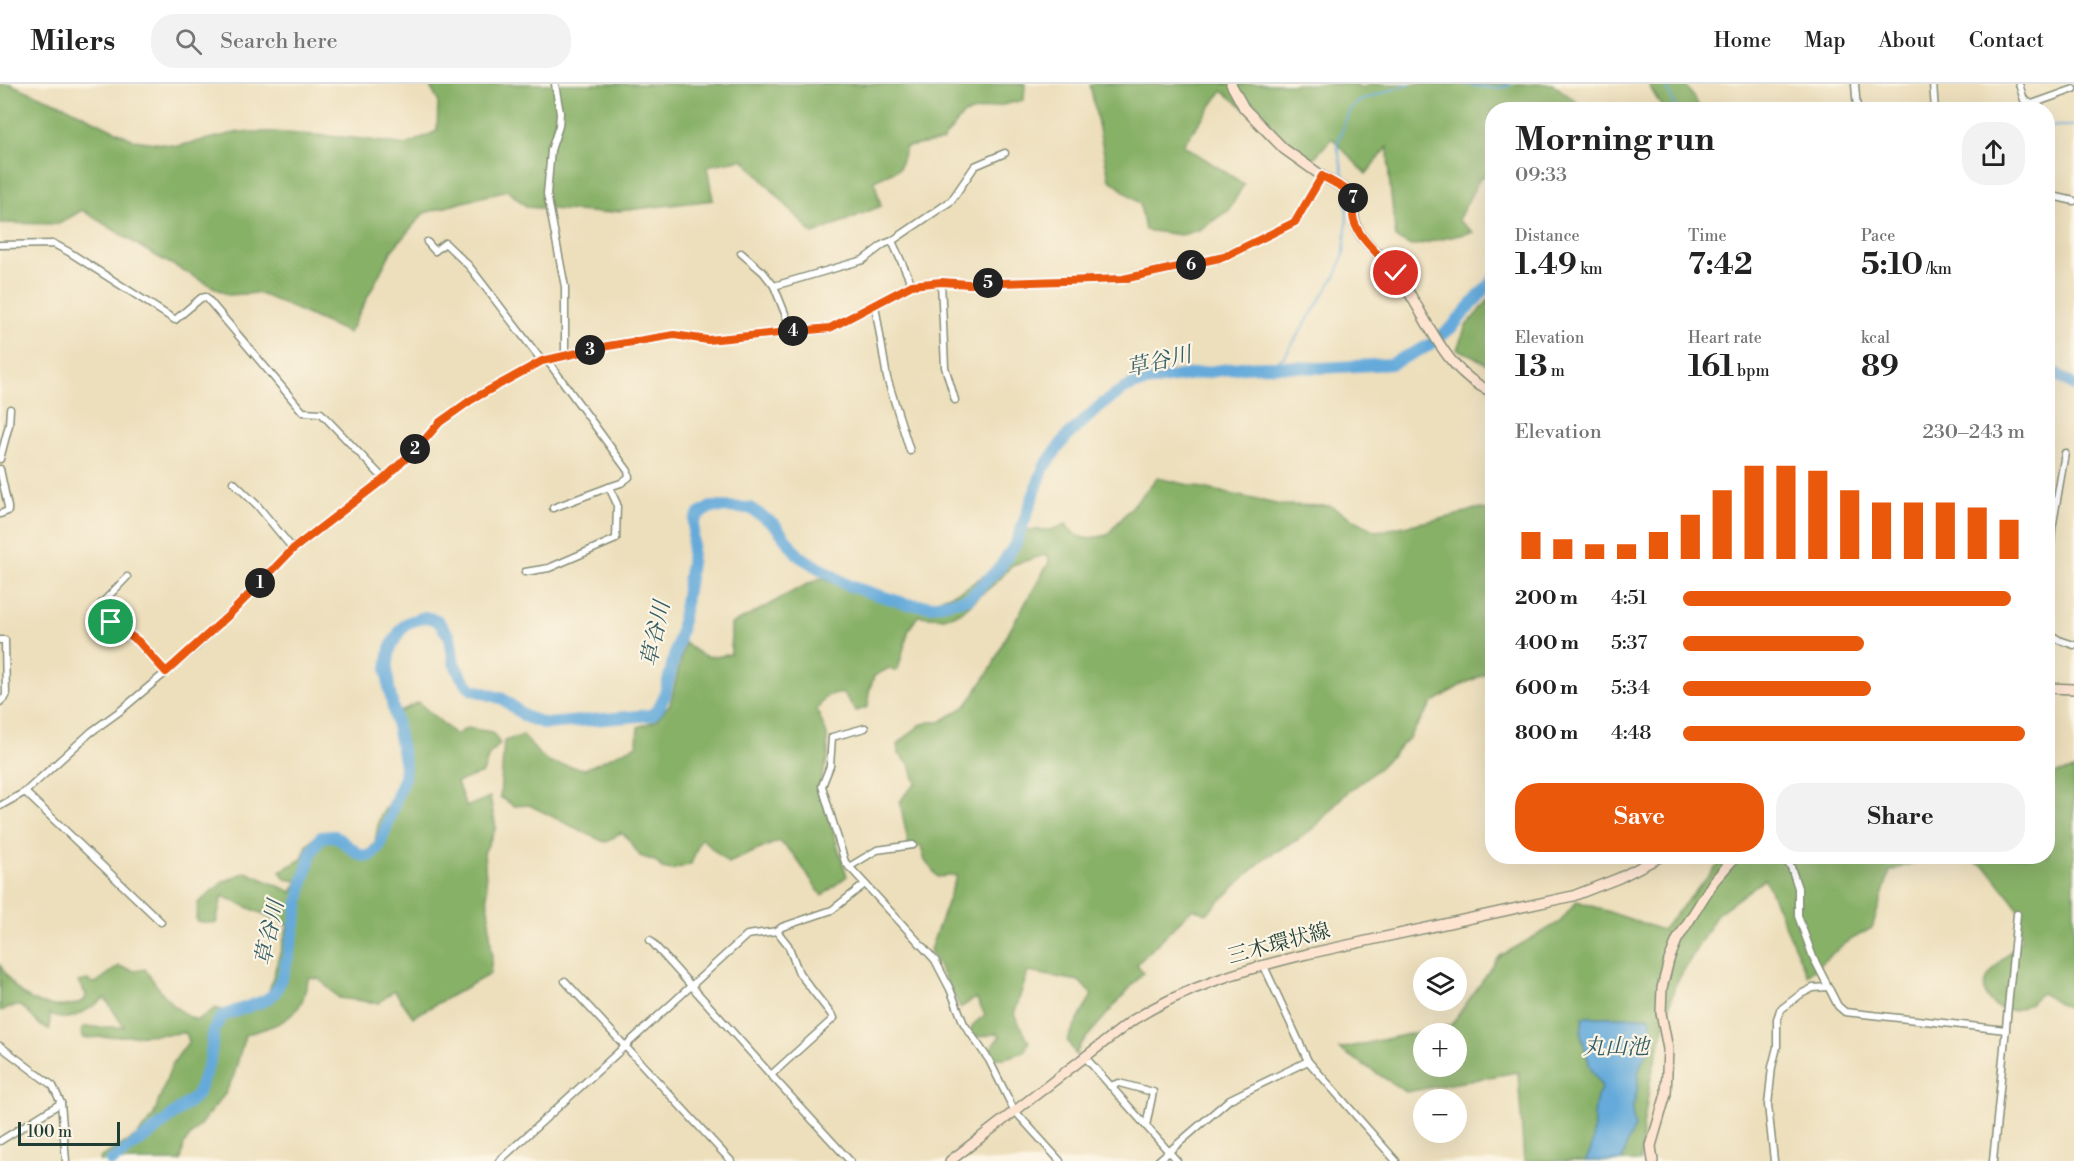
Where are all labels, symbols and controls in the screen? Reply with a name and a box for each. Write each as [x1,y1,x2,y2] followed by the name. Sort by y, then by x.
[151,14,571,68] search box
[30,24,115,59] text: Milers
[172,25,205,58] icon: search
[220,28,338,55] text: Search here
[1714,28,1771,54] text: Home
[1804,28,1846,54] text: Map
[1879,28,1936,54] text: About
[1969,28,2044,54] text: Contact
[1515,120,1715,161] text: Morning run
[1962,122,2025,185] button: share
[1515,163,1567,188] text: 09:33
[1338,183,1368,213] pin: 7
[1348,188,1358,208] text: 7
[1515,226,1580,246] text: Distance
[1688,226,1727,246] text: Time
[1861,226,1895,246] text: Pace
[1515,246,1577,284] text: 1.49
[1688,246,1753,284] text: 7:42
[1861,246,1923,284] text: 5:10
[1370,247,1421,298] pin
[1176,250,1206,280] pin: 6
[1186,255,1196,275] text: 6
[1379,256,1412,289] icon: check
[1577,259,1603,279] text: km
[1923,259,1952,279] text: /km
[973,268,1003,298] pin: 5
[983,273,993,293] text: 5
[778,316,808,346] pin: 4
[788,321,798,341] text: 4
[1515,328,1584,348] text: Elevation
[1688,328,1762,348] text: Heart rate
[1861,328,1890,348] text: kcal
[575,335,605,365] pin: 3
[585,340,595,360] text: 3
[1124,341,1196,383] water label: 草谷川
[1515,348,1547,386] text: 13
[1688,348,1734,386] text: 161
[1861,348,1899,386] text: 89
[1547,361,1565,381] text: m
[1734,361,1769,381] text: bpm
[1515,420,1602,445] text: Elevation
[1922,420,2025,445] text: 230–243 m
[400,434,430,464] pin: 2
[410,439,420,459] text: 2
[245,568,275,598] pin: 1
[256,573,264,593] text: 1
[1515,586,1578,611] text: 200 m
[1611,586,1647,611] text: 4:51
[85,596,136,647] pin
[636,597,676,669] water label: 草谷川
[94,605,127,638] icon: arrive
[1515,631,1579,656] text: 400 m
[1611,631,1647,656] text: 5:37
[1515,676,1578,701] text: 600 m
[1611,676,1650,701] text: 5:34
[1515,721,1578,746] text: 800 m
[1611,721,1652,746] text: 4:48
[1515,783,1764,852] button: Save
[1776,783,2025,852] button: Share
[250,896,290,968] water label: 草谷川
[1225,918,1333,970] street label: 三木環状線
[1413,957,1467,1143] map controls
[1413,957,1467,1011] button: layers
[1413,1023,1467,1077] button: +
[1583,1034,1652,1061] water label: 丸山池
[1413,1089,1467,1143] button: −
[18,1119,120,1146] scale bar
[27,1122,72,1142] text: 100 m

